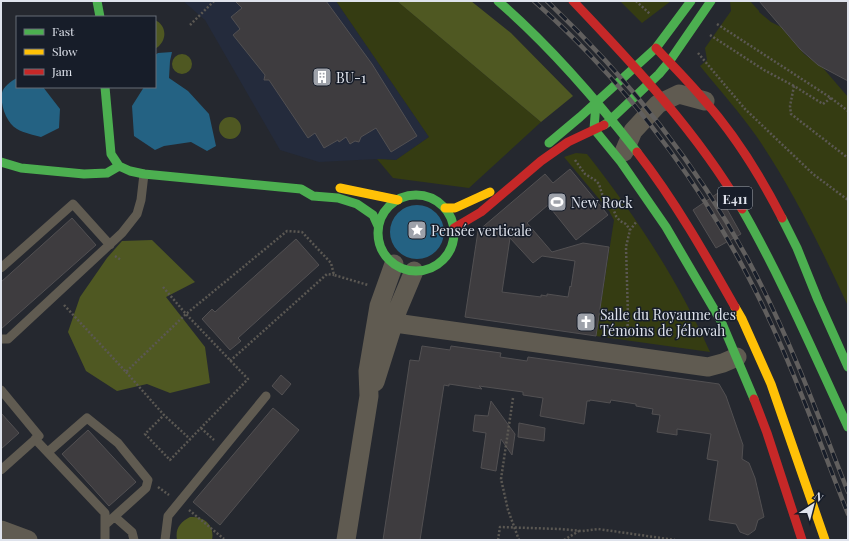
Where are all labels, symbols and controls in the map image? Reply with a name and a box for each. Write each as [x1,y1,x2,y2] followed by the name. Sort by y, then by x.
[16,16,156,88] legend
[52,23,75,39] text: Fast
[52,43,78,59] text: Slow
[51,63,73,79] text: Jam
[311,66,333,88] building icon: BU-1
[336,68,366,87] place label: BU-1
[718,187,752,209] road number: E411
[546,191,568,213] sports icon: New Rock
[571,193,633,212] place label: New Rock
[406,219,428,241] place icon: Pensée verticale
[431,221,532,240] place label: Pensée verticale
[600,305,736,340] place label: Salle du Royaume des Témoins de Jéhovah
[575,311,597,333] church icon: Salle du Royaume des Témoins de Jéhovah
[793,485,833,525] north arrow
[812,488,827,505] text: N

